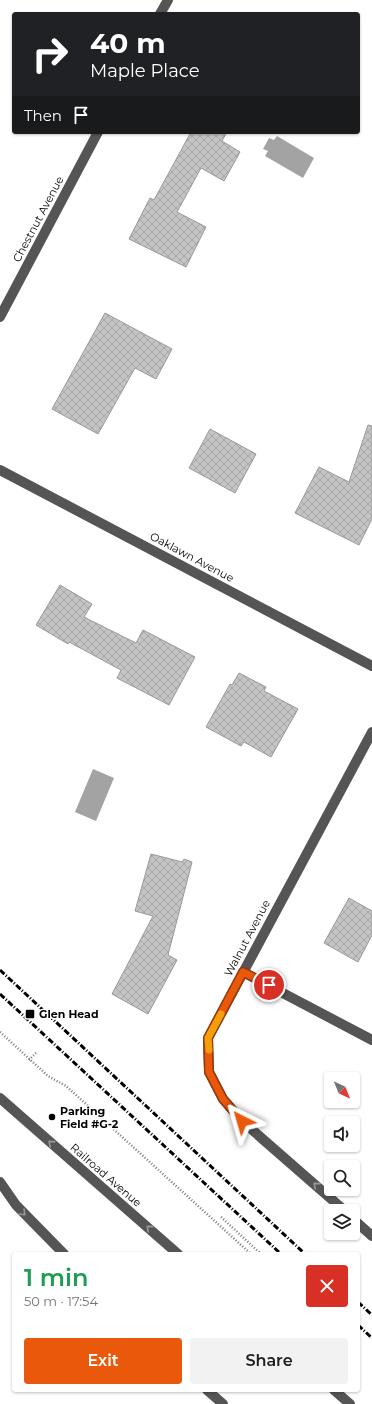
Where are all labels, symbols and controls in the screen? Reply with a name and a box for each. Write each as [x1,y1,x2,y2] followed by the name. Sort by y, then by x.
[90,26,166,60] text: 40 m
[24,28,76,80] icon: right
[90,60,200,82] text: Maple Place
[70,104,92,126] icon: arrive
[24,106,62,125] text: Then
[9,173,67,264] street label: Chestnut Avenue
[148,529,237,585] street label: Oaklawn Avenue
[221,897,273,979] street label: Walnut Avenue
[252,968,286,1002] pin
[258,974,280,996] icon: arrive
[39,1007,99,1021] place label: Glen Head
[24,1008,36,1020] marker: Glen Head
[324,1072,360,1108] north arrow
[324,1072,360,1240] map controls
[221,1100,263,1142] position arrow
[60,1104,119,1131] place label: Parking Field #G-2
[47,1112,57,1122] marker: Parking Field #G-2
[324,1116,360,1152] button: sound
[48,1140,56,1147] one-way arrow
[68,1140,145,1210] street label: Railroad Avenue
[324,1160,360,1196] button: search
[313,1182,320,1189] one-way arrow
[324,1204,360,1240] button: layers
[18,1208,26,1216] one-way arrow
[146,1226,153,1233] one-way arrow
[24,1263,88,1292] text: 1 min
[306,1265,348,1307] button: close
[24,1293,98,1309] text: 50 m · 17:54
[24,1338,182,1384] button: Exit
[190,1338,348,1384] button: Share

